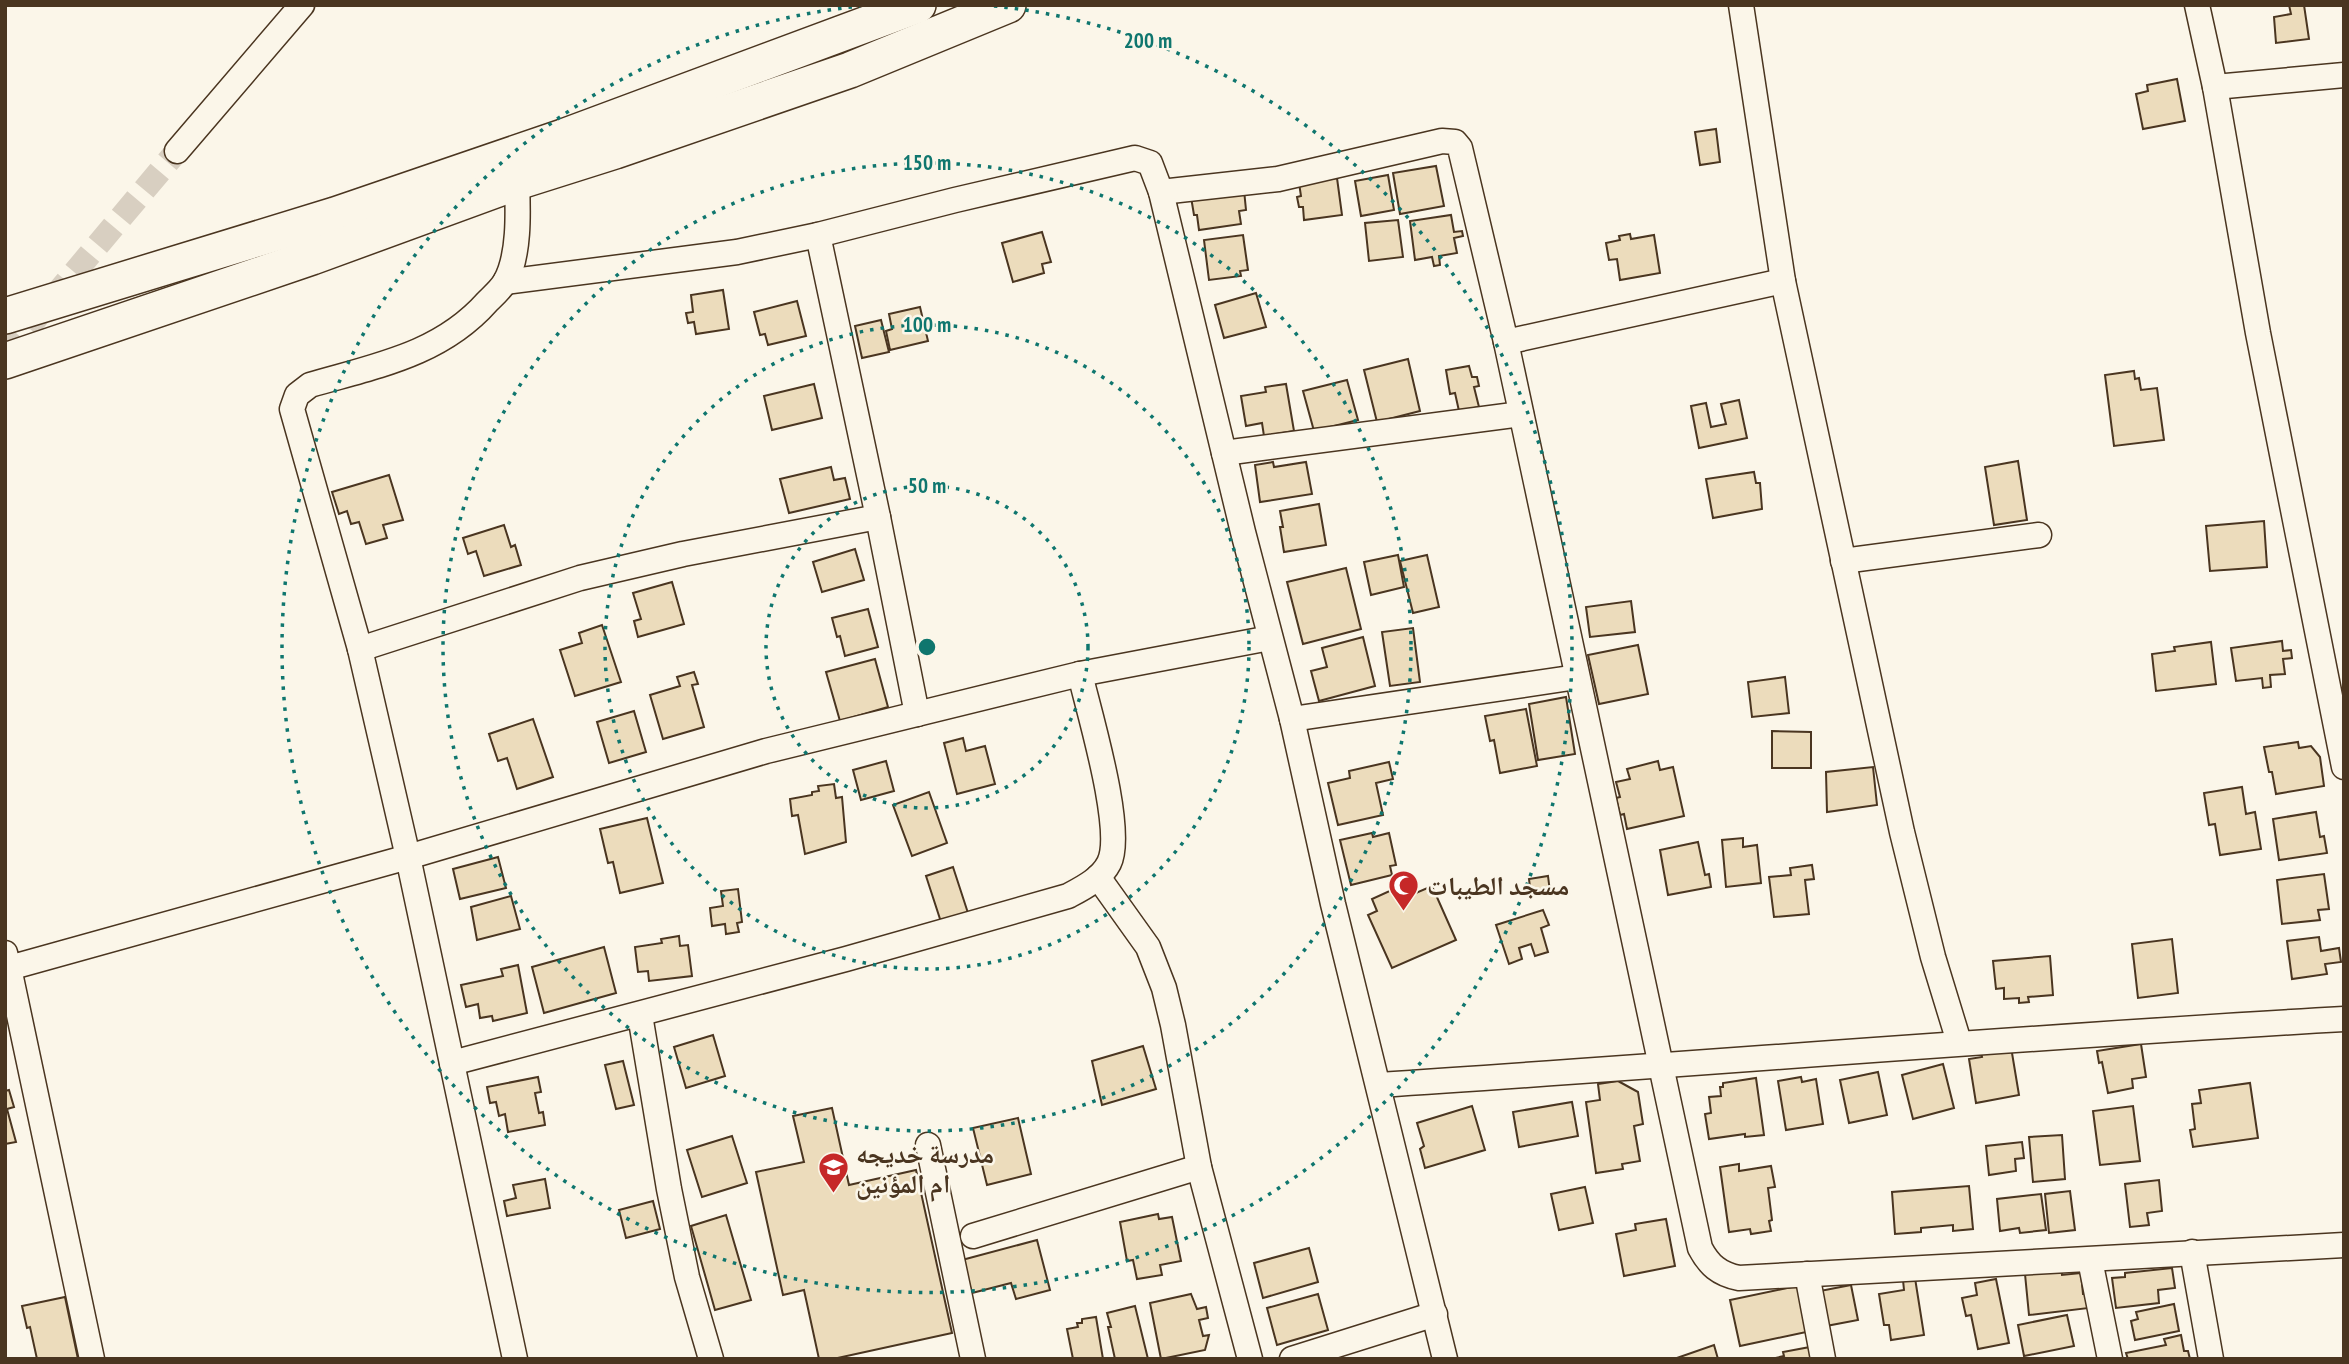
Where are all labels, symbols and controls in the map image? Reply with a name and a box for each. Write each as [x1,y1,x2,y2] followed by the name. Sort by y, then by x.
[1124,27,1172,54] text: 200 m
[903,149,951,176] text: 150 m
[903,311,951,338] text: 100 m
[908,472,946,499] text: 50 m
[915,635,939,659] centre of rings
[1387,868,1421,912] mosque icon: مسجد الطيبات
[1427,869,1569,902] place label: مسجد الطيبات
[856,1137,994,1202] place label: مدرسة خديجه ام المؤنين
[816,1151,850,1195] school or university icon: مدرسة خديجه ام المؤنين

